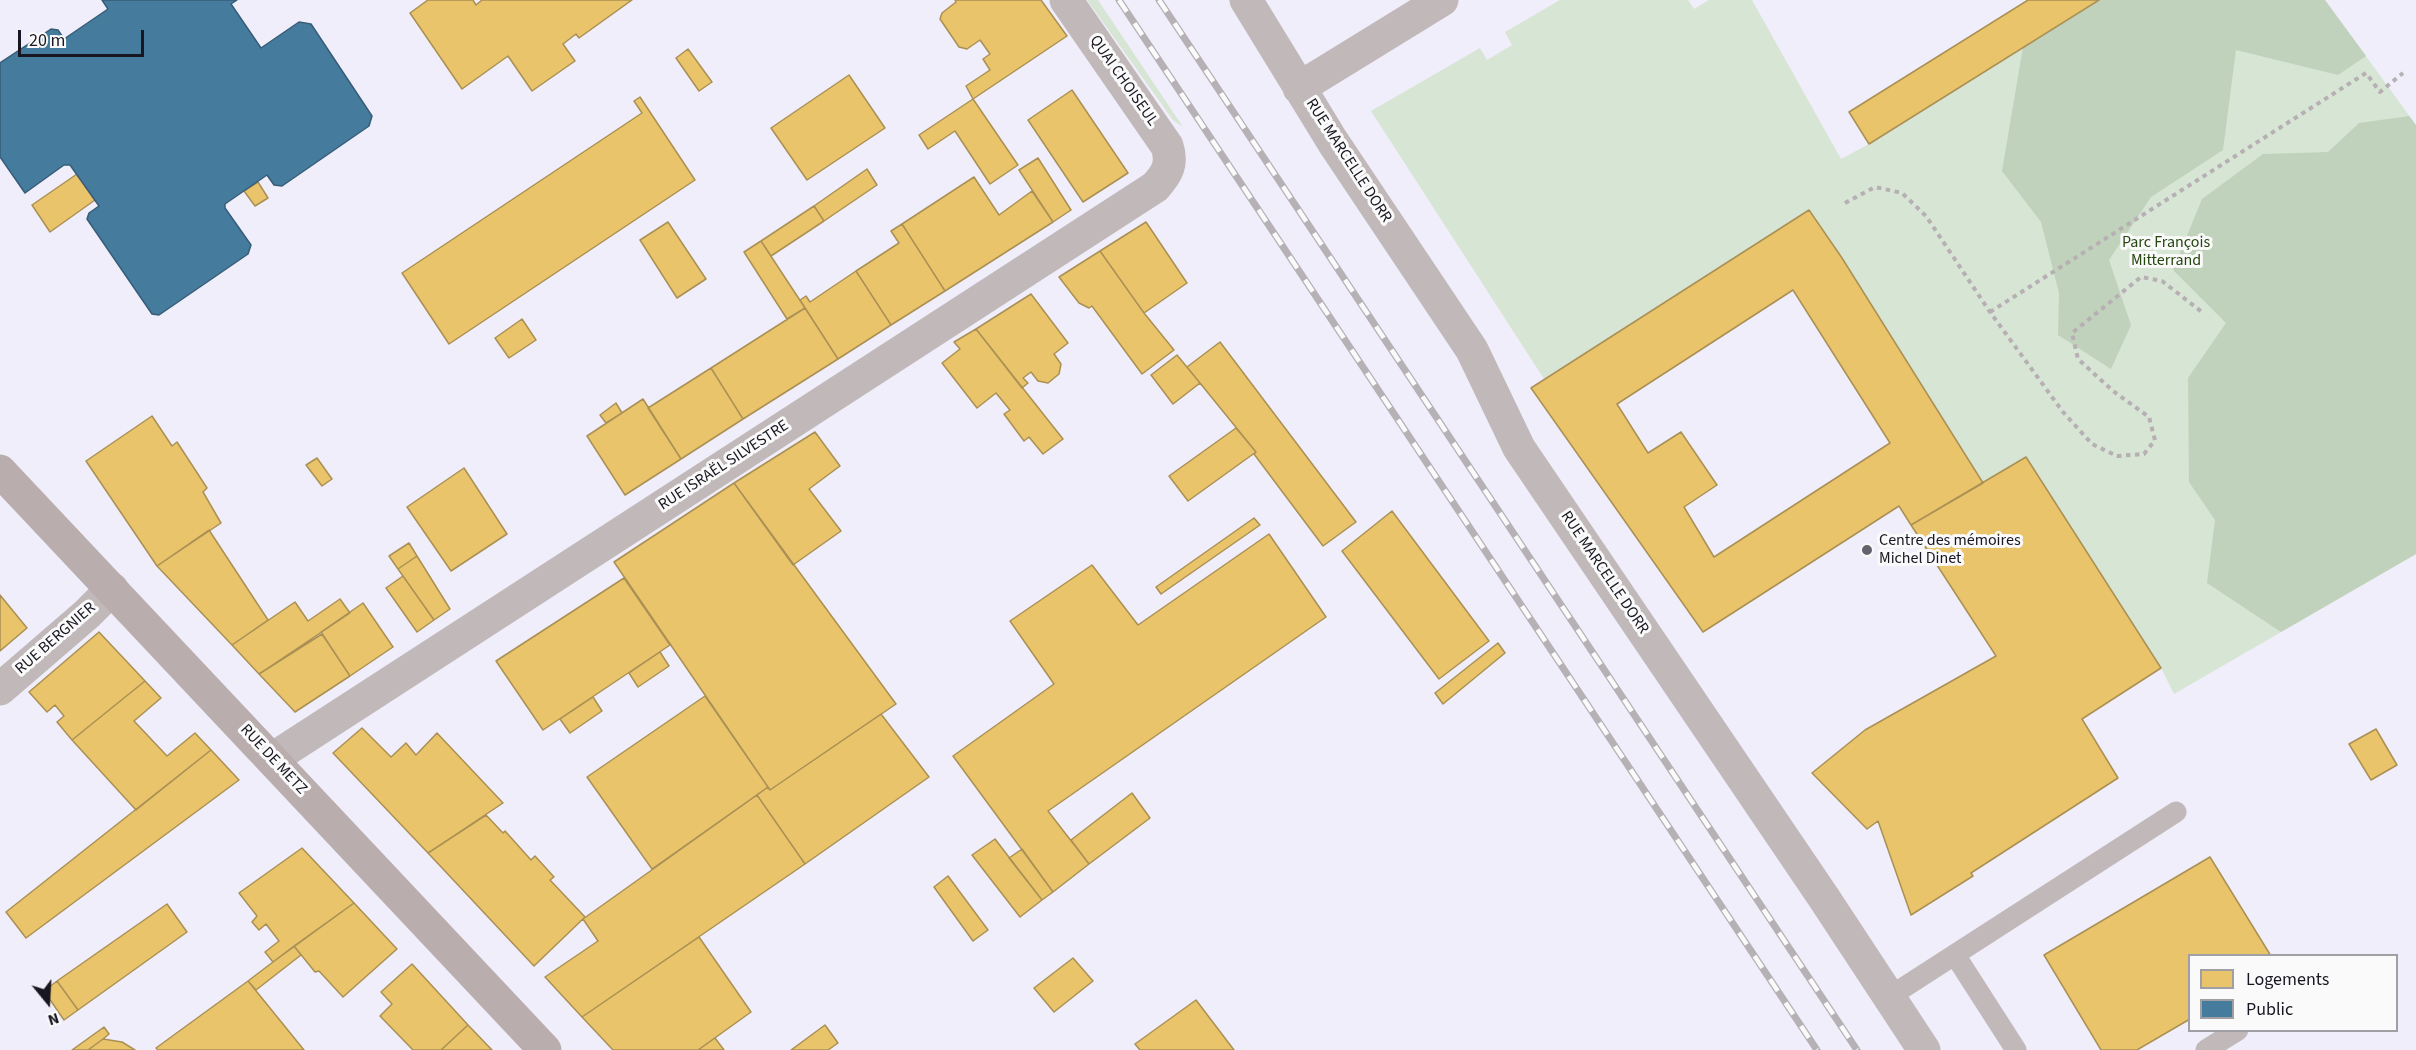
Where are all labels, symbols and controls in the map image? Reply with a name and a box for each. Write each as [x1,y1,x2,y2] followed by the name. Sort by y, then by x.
[21,18,147,56] scale bar
[29,28,65,53] text: 20 m
[1085,32,1161,130] street label: QUAI CHOISEUL
[1301,95,1395,227] street label: RUE MARCELLE DORR
[2122,233,2210,271] park label: Parc François Mitterrand
[655,417,793,515] street label: RUE ISRAËL SILVESTRE
[1556,508,1652,638] street label: RUE MARCELLE DORR
[1879,531,2021,569] place label: Centre des mémoires Michel Dinet
[1860,543,1874,557] marker: Centre des mémoires Michel Dinet
[12,599,100,679] street label: RUE BERGNIER
[236,721,310,799] street label: RUE DE METZ
[2188,954,2398,1032] legend
[2246,967,2329,992] text: Logements
[18,972,78,1032] north arrow
[2246,997,2293,1022] text: Public
[45,1007,62,1031] text: N

